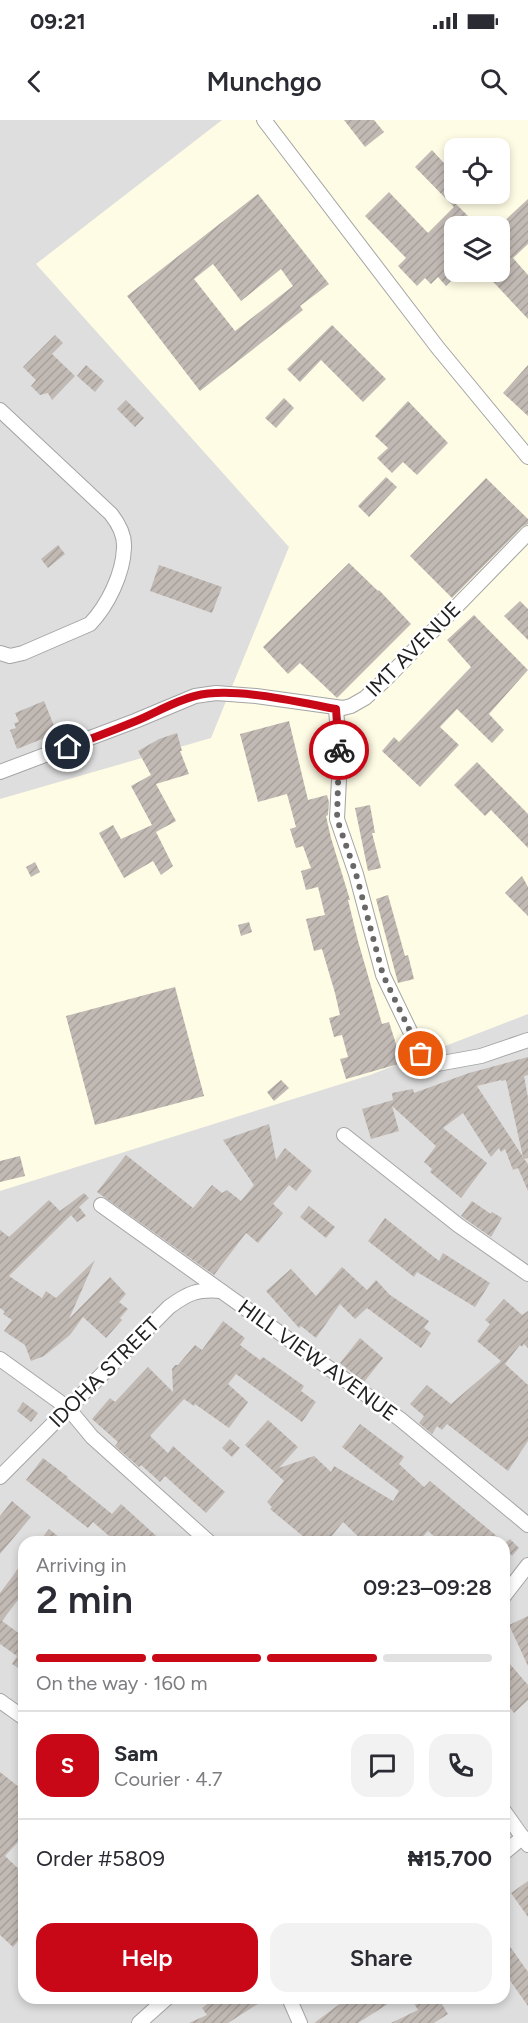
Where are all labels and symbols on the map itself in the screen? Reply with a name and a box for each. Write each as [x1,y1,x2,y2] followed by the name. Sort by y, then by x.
[360,596,466,702] street label: IMT AVENUE
[309,720,369,780] courier
[42,721,93,772] pin
[395,1028,446,1079] pin
[234,1294,402,1426] street label: HILL VIEW AVENUE
[44,1311,165,1432] street label: IDOHA STREET

